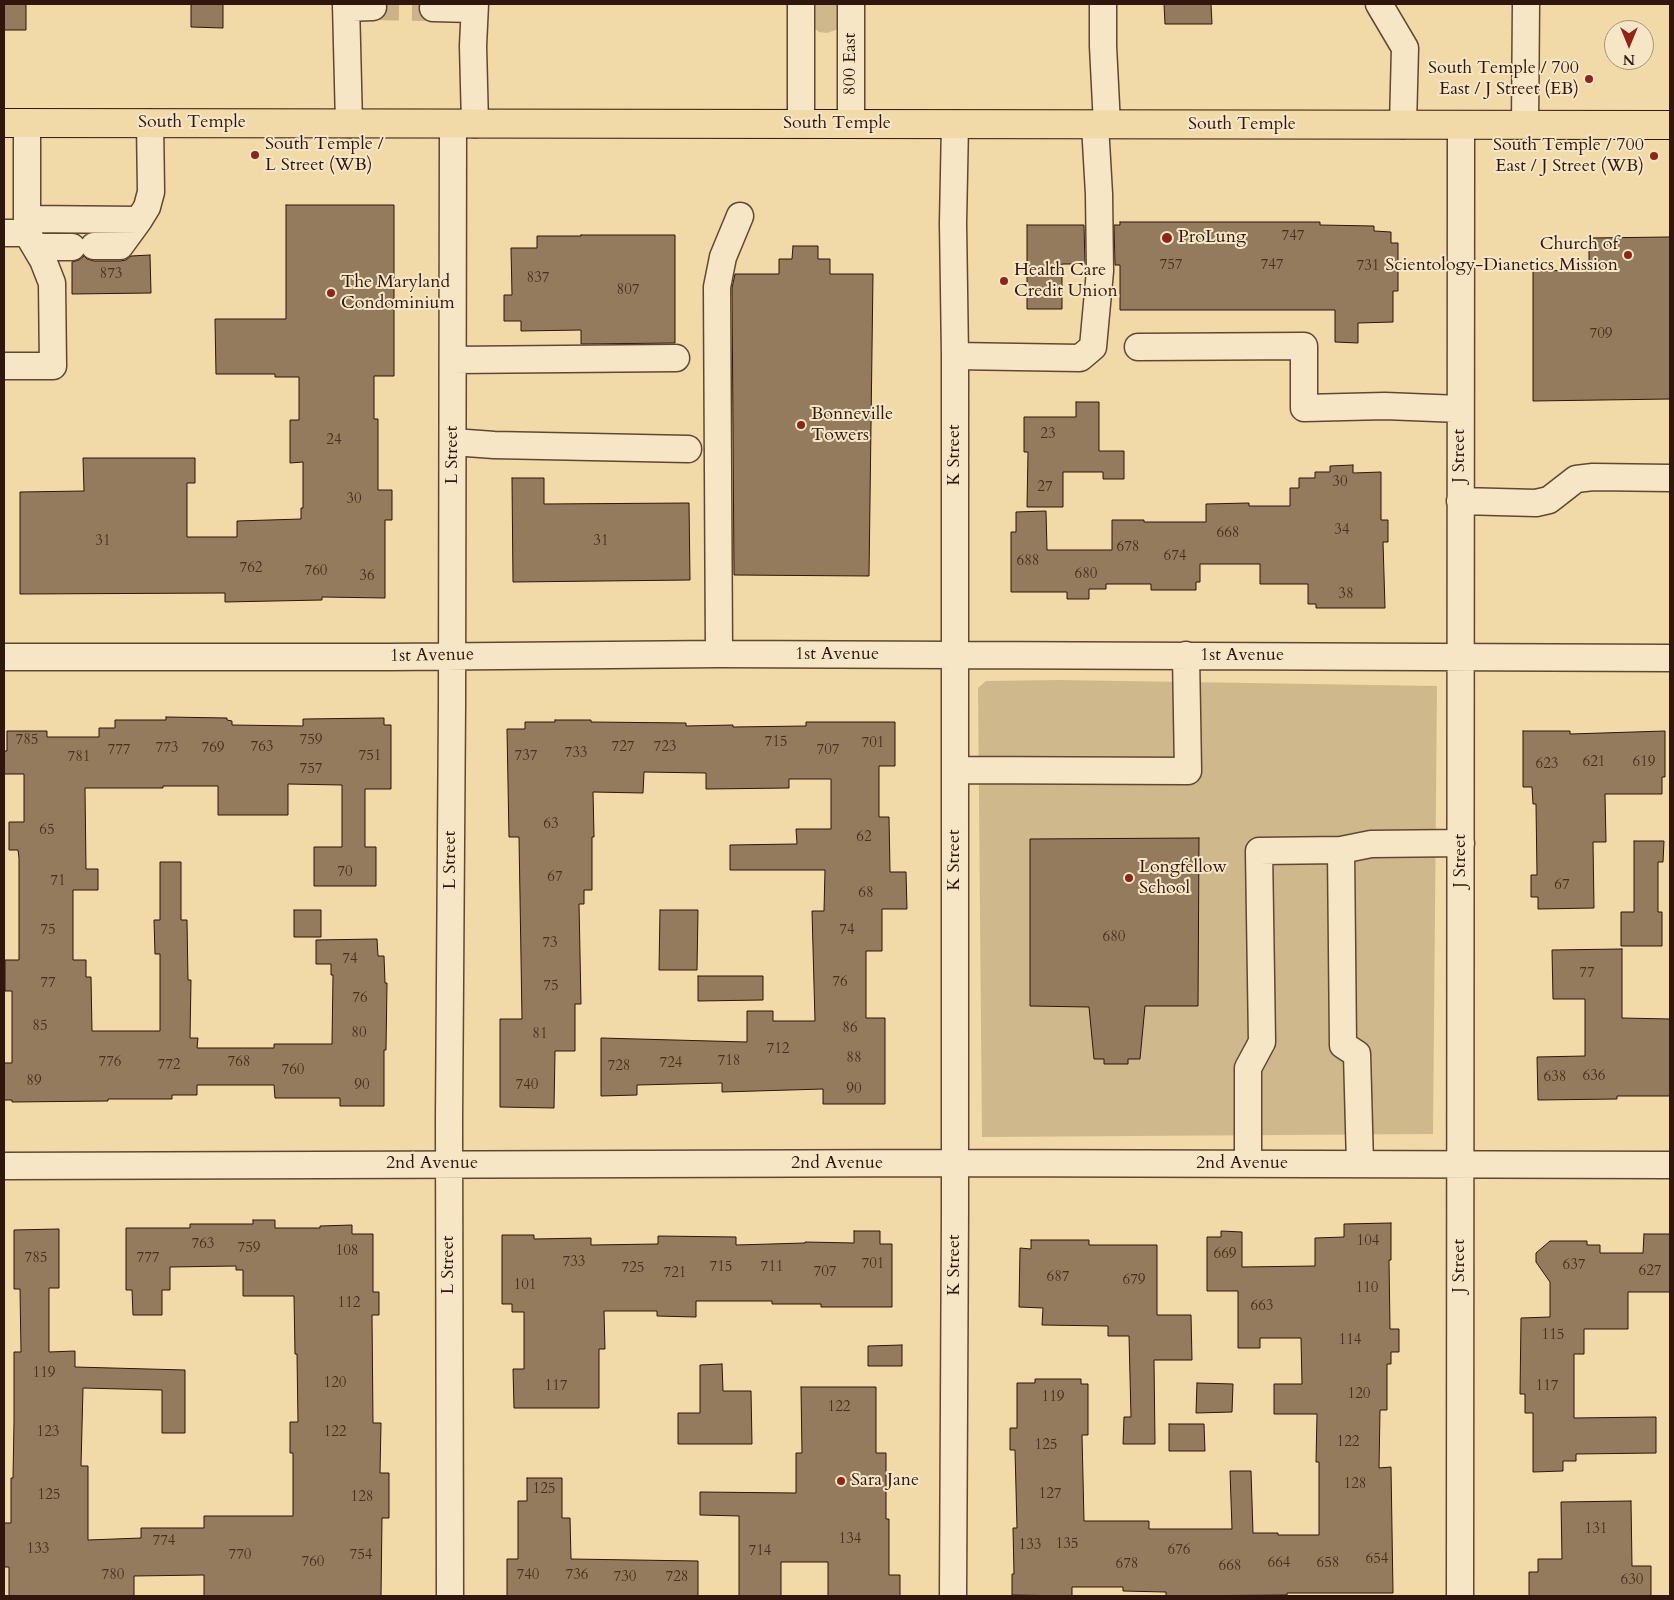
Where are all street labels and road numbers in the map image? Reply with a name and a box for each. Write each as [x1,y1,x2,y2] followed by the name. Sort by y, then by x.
[840,32,862,96] street label: 800 East
[138,112,246,134] street label: South Temple
[783,113,891,135] street label: South Temple
[1188,114,1296,136] street label: South Temple
[944,424,966,486] street label: K Street
[442,425,464,485] street label: L Street
[1449,429,1471,483] street label: J Street
[390,644,474,668] street label: 1st Avenue
[795,644,879,666] street label: 1st Avenue
[1200,645,1284,667] street label: 1st Avenue
[944,829,966,891] street label: K Street
[440,830,462,890] street label: L Street
[1450,834,1472,888] street label: J Street
[386,1153,478,1175] street label: 2nd Avenue
[791,1153,883,1175] street label: 2nd Avenue
[1196,1153,1288,1175] street label: 2nd Avenue
[944,1234,966,1296] street label: K Street
[438,1235,460,1295] street label: L Street
[1449,1239,1471,1293] street label: J Street

